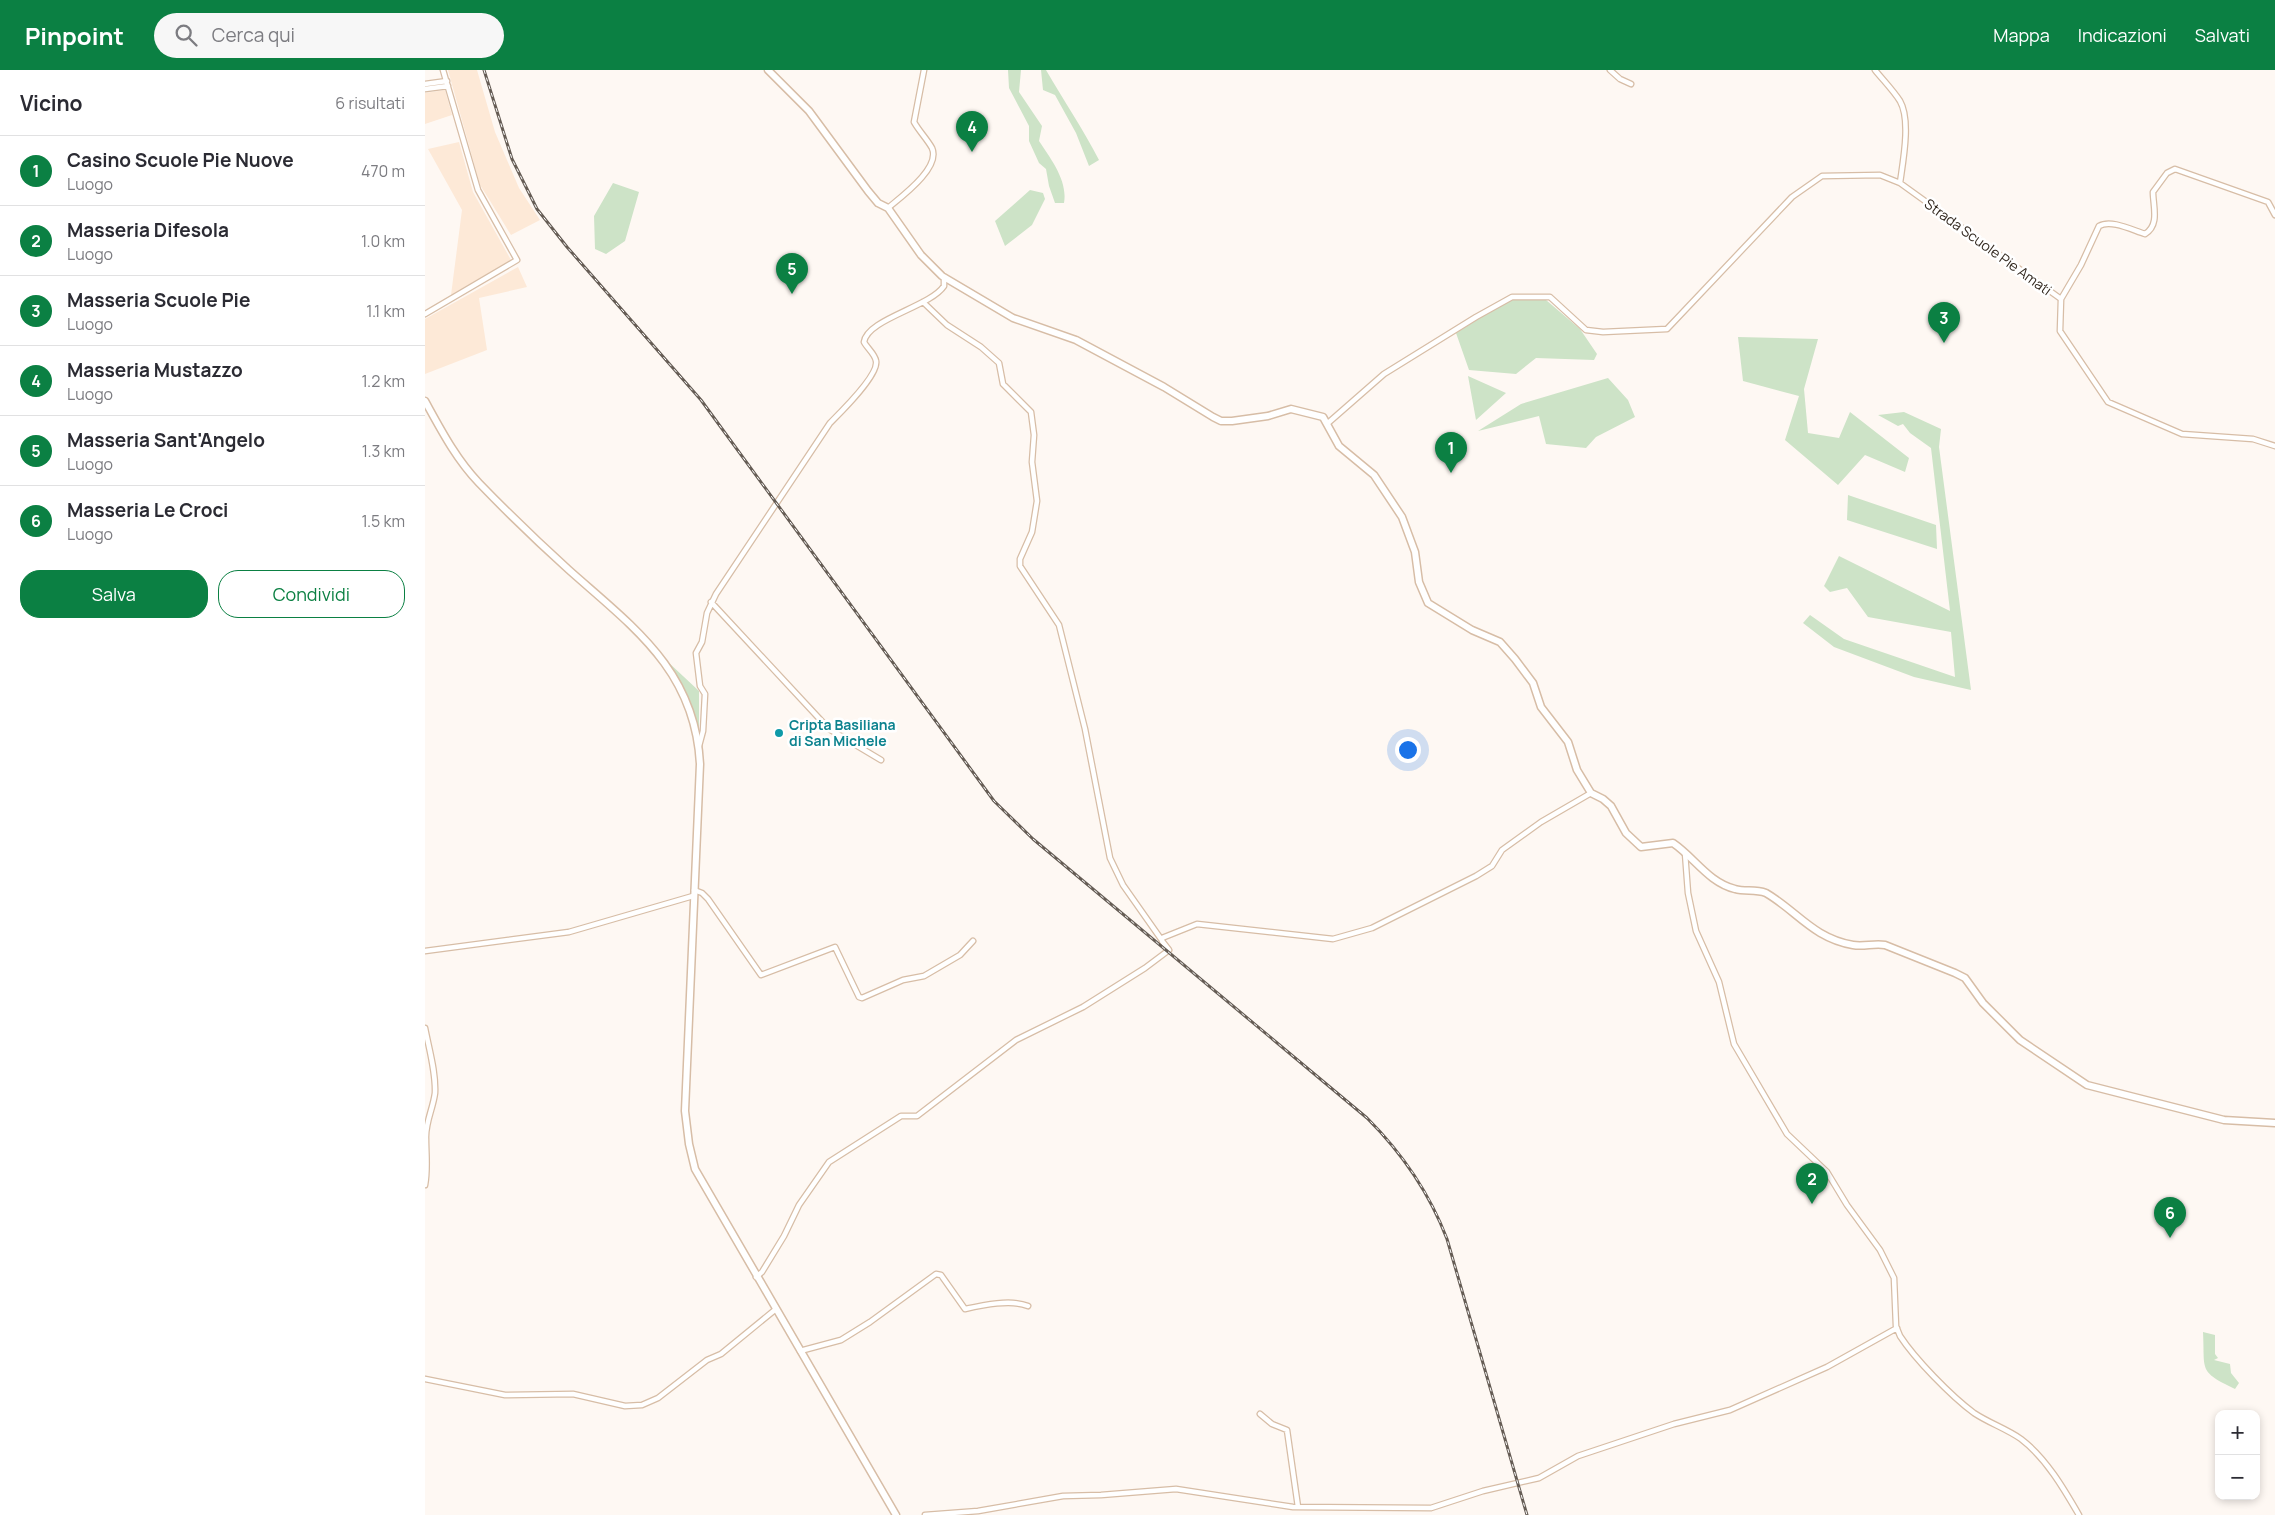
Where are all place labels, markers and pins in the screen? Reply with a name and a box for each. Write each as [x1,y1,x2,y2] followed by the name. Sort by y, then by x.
[956,111,988,152] pin: 4
[776,253,808,294] pin: 5
[1928,302,1960,343] pin: 3
[1435,432,1467,473] pin: 1
[789,715,896,750] place label: Cripta Basiliana di San Michele
[773,727,785,739] marker: Cripta Basiliana di San Michele
[1796,1163,1828,1204] pin: 2
[2154,1197,2186,1238] pin: 6

